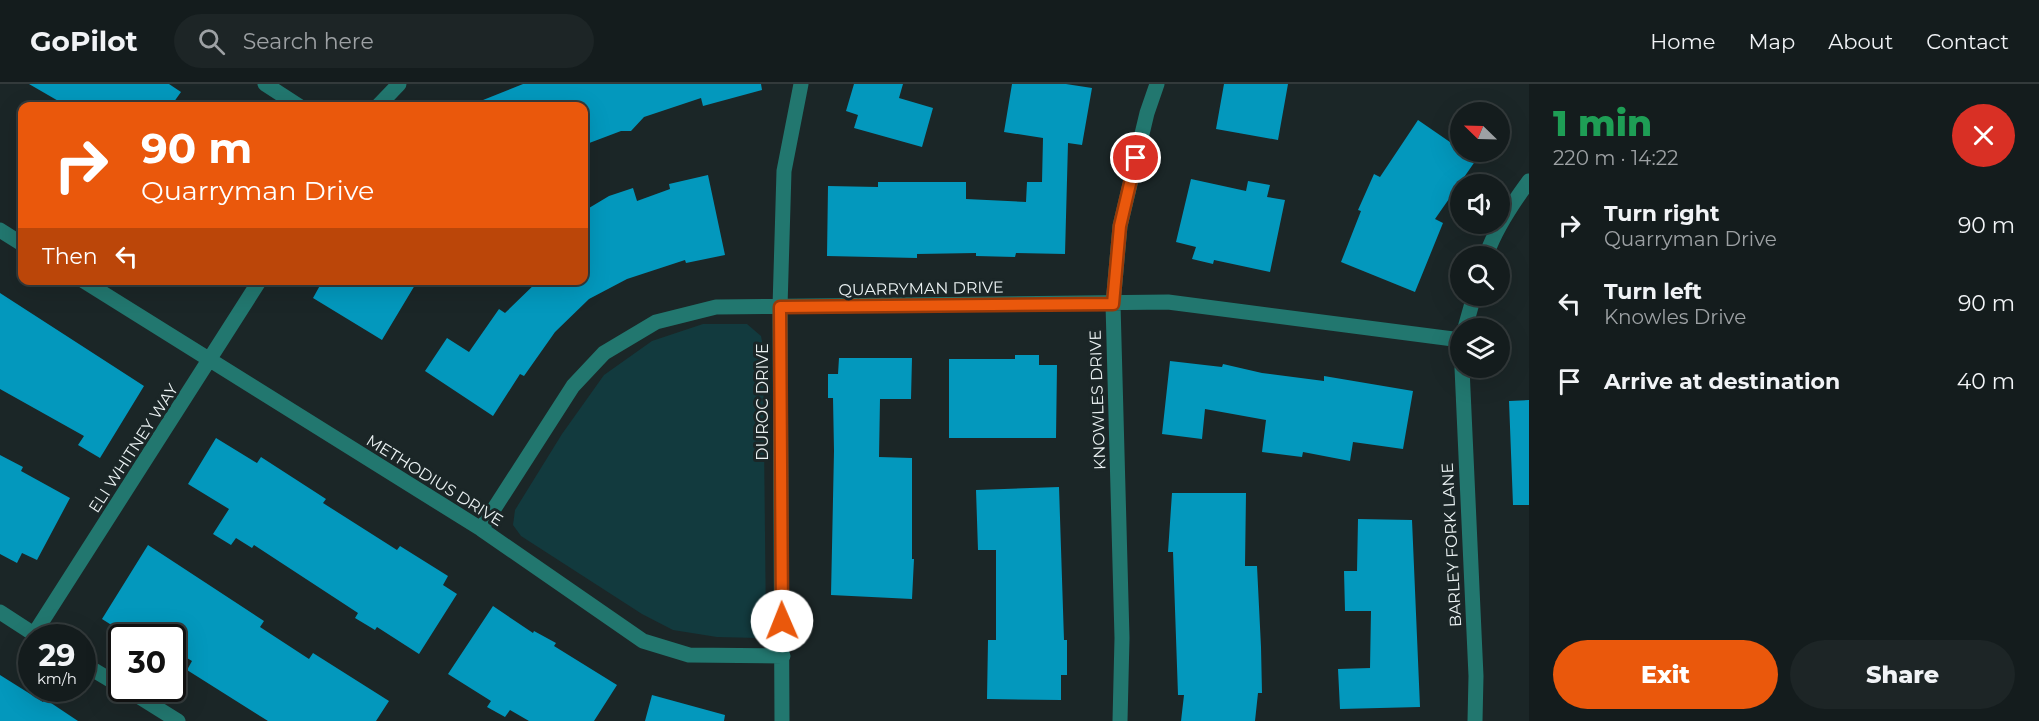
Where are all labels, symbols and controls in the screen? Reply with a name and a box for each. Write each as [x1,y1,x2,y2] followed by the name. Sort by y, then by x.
[174,14,594,68] search box
[30,24,138,58] text: GoPilot
[195,25,228,58] icon: search
[243,28,374,55] text: Search here
[1650,29,1715,54] text: Home
[1748,29,1795,54] text: Map
[1828,29,1893,54] text: About
[1926,29,2009,54] text: Contact
[1553,101,1652,145] text: 1 min
[1450,102,1510,162] north arrow
[1450,102,1510,378] map controls
[1952,104,2015,167] button: close
[141,122,252,174] text: 90 m
[42,126,120,204] icon: right
[1110,132,1161,183] pin
[1119,141,1152,174] icon: arrive
[1553,146,1678,170] text: 220 m · 14:22
[141,174,374,207] text: Quarryman Drive
[1450,174,1510,234] button: sound
[1604,200,1719,227] text: Turn right
[1553,209,1586,242] icon: right
[1958,212,2015,239] text: 90 m
[1604,227,1777,251] text: Quarryman Drive
[110,240,143,273] icon: left
[42,243,98,270] text: Then
[1450,246,1510,306] button: search
[838,278,1004,299] street label: QUARRYMAN DRIVE
[1604,278,1702,305] text: Turn left
[1553,287,1586,320] icon: left
[1958,290,2015,317] text: 90 m
[1604,305,1746,329] text: Knowles Drive
[1450,318,1510,378] button: layers
[1086,330,1109,470] street label: KNOWLES DRIVE
[753,343,772,461] street label: DUROC DRIVE
[1553,365,1586,398] icon: arrive
[1604,368,1840,395] text: Arrive at destination
[1957,368,2015,395] text: 40 m
[85,380,183,516] street label: ELI WHITNEY WAY
[363,431,507,530] street label: METHODIUS DRIVE
[1438,462,1465,628] street label: BARLEY FORK LANE
[750,589,814,653] position arrow
[108,624,186,702] speed limit sign: 30
[39,637,75,674] text: 29
[1553,640,1778,709] button: Exit
[1790,640,2015,709] button: Share
[37,669,77,688] text: km/h

